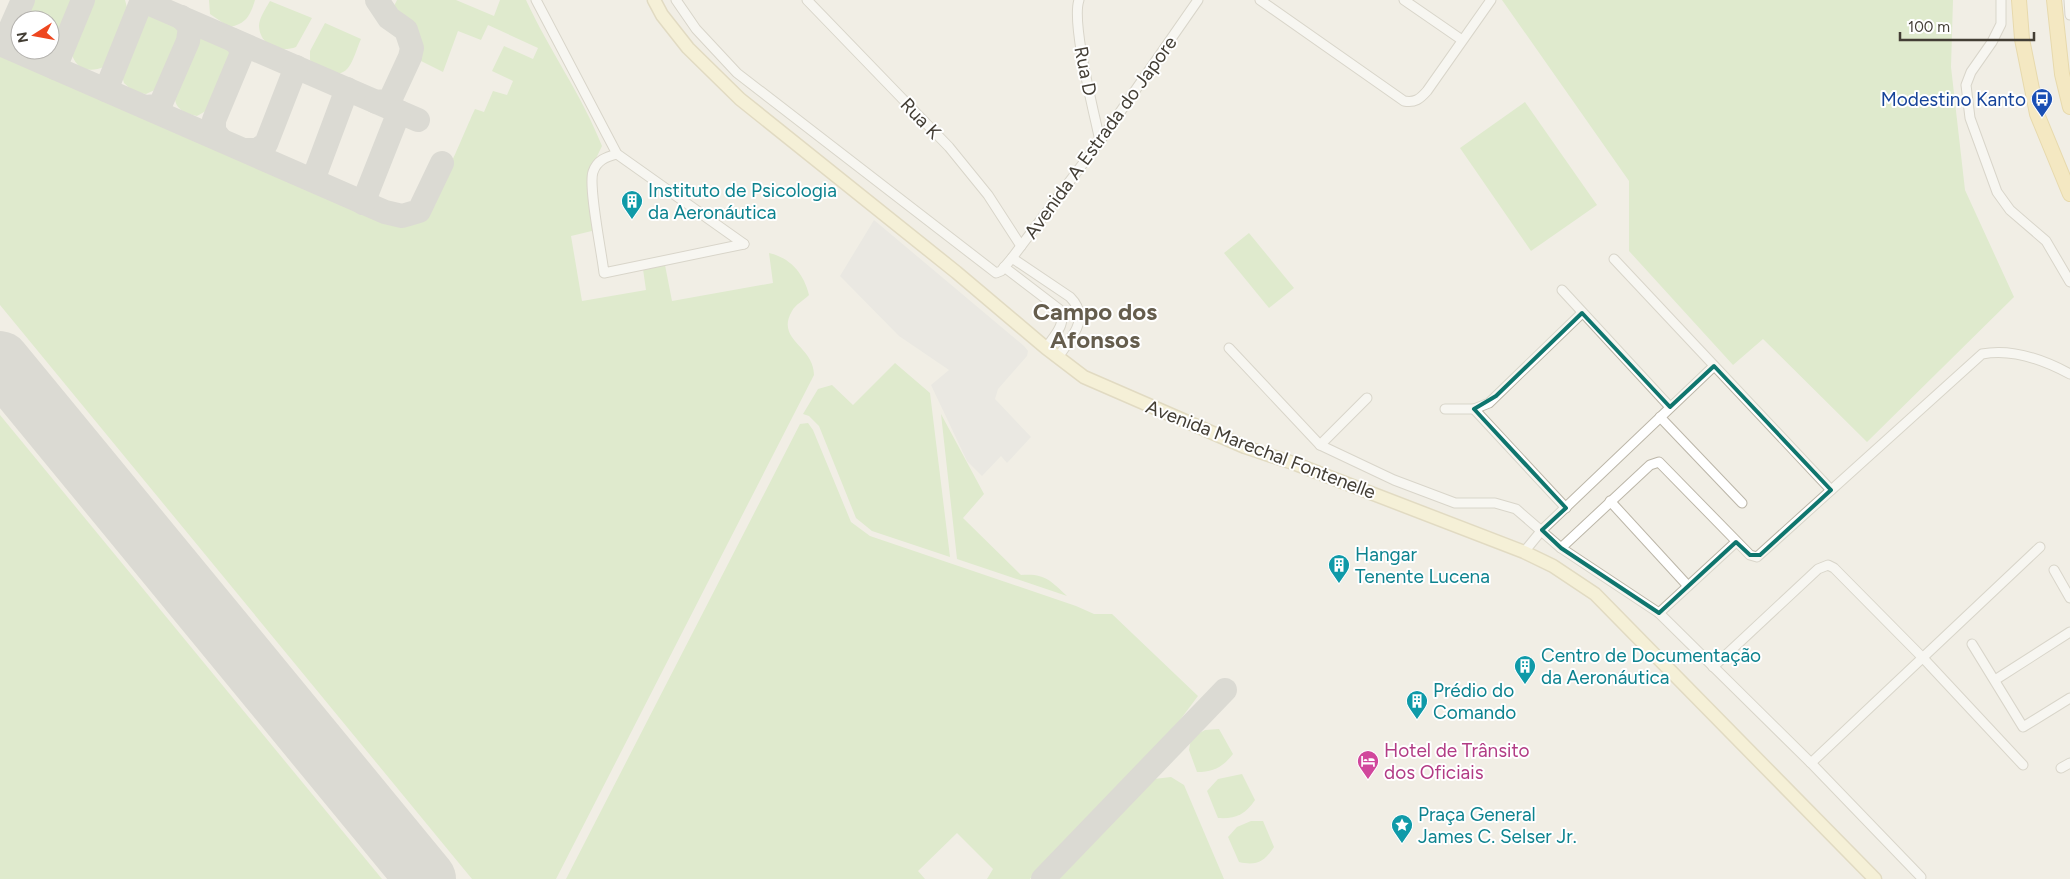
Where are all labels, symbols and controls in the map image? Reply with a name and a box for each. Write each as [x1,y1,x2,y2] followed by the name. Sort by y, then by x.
[10,10,60,60] north arrow
[1900,10,2034,42] scale bar
[1908,18,1950,36] text: 100 m
[13,30,32,44] text: N
[1019,31,1182,243] street label: Avenida A Estrada do Japore
[1069,44,1102,98] street label: Rua D
[2030,87,2054,118] bus stop icon: Modestino Kanto
[1881,88,2026,111] place label: Modestino Kanto
[896,93,946,144] street label: Rua K
[648,179,837,224] place label: Instituto de Psicologia da Aeronáutica
[620,189,644,220] building icon: Instituto de Psicologia da Aeronáutica
[1033,297,1157,354] district label: Campo dos Afonsos
[1143,395,1379,504] street label: Avenida Marechal Fontenelle
[1355,543,1490,588] place label: Hangar Tenente Lucena
[1327,553,1351,584] building icon: Hangar Tenente Lucena
[1541,644,1761,689] place label: Centro de Documentação da Aeronáutica
[1513,654,1537,685] building icon: Centro de Documentação da Aeronáutica
[1433,679,1516,724] place label: Prédio do Comando
[1405,689,1429,720] building icon: Prédio do Comando
[1384,739,1530,784] place label: Hotel de Trânsito dos Oficiais
[1356,749,1380,780] hotel icon: Hotel de Trânsito dos Oficiais
[1418,803,1577,848] place label: Praça General James C. Selser Jr.
[1390,813,1414,844] place icon: Praça General James C. Selser Jr.

